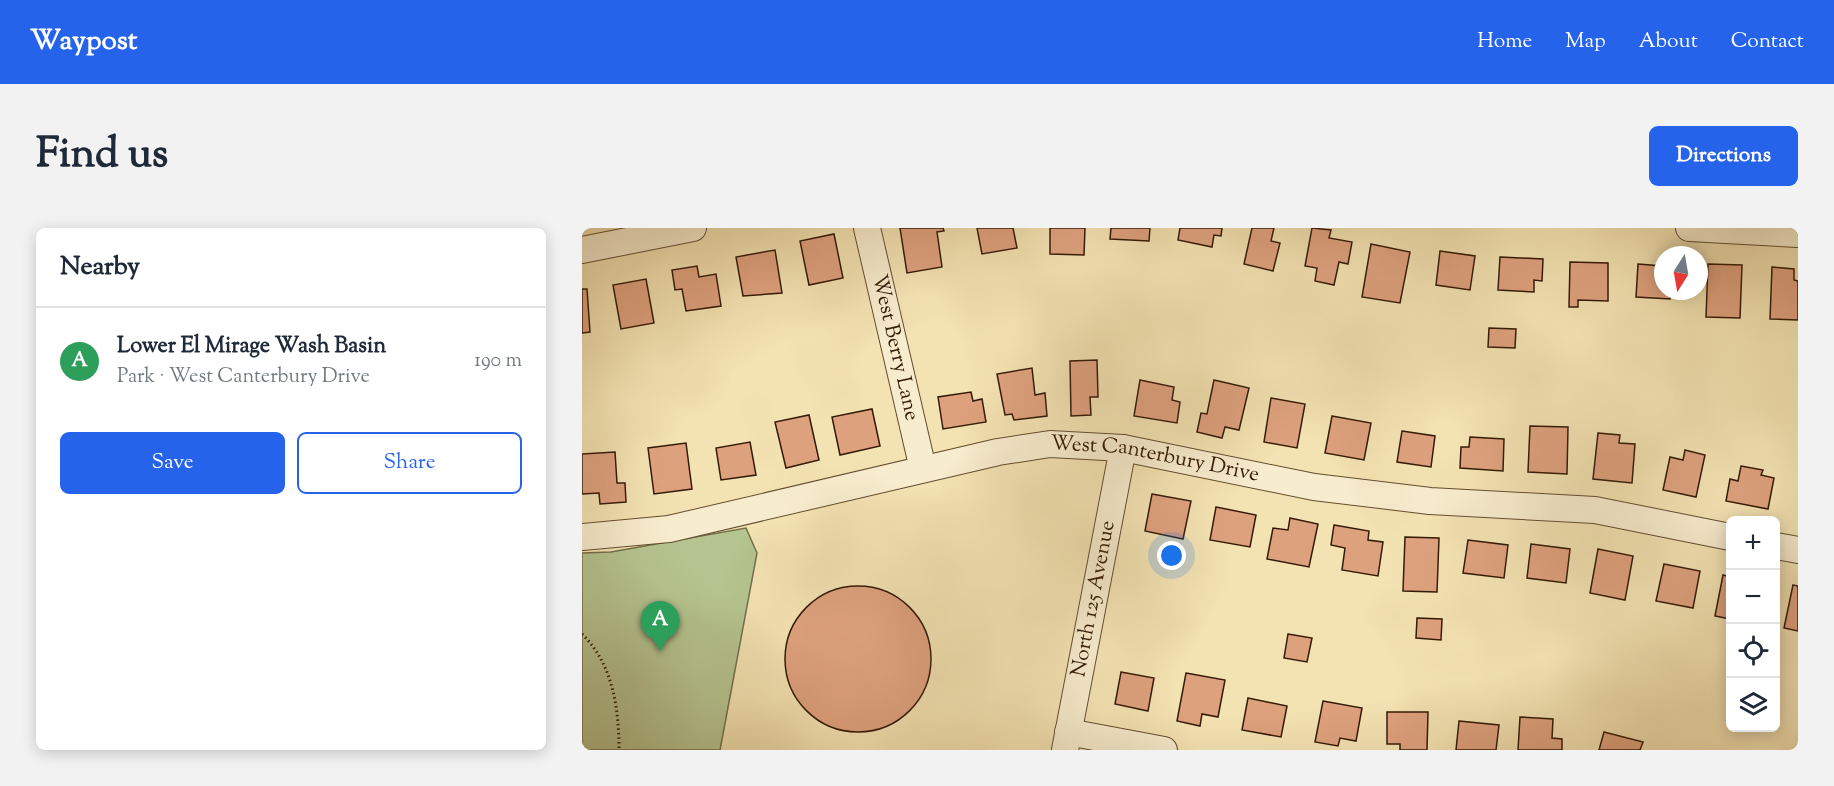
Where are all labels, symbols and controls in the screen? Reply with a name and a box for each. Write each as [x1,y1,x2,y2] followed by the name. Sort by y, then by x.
[30,22,137,62] text: Waypost
[1477,27,1532,57] text: Home
[1565,27,1606,57] text: Map
[1639,27,1698,57] text: About
[1731,27,1804,57] text: Contact
[36,126,168,186] text: Find us
[1649,126,1798,186] button: Directions
[1654,246,1708,300] north arrow
[60,249,140,286] text: Nearby
[863,272,926,424] street label: West Berry Lane
[117,331,386,363] text: Lower El Mirage Wash Basin
[71,347,88,376] text: A
[474,347,522,376] text: 190 m
[117,363,370,392] text: Park · West Canterbury Drive
[1050,429,1262,490] street label: West Canterbury Drive
[60,432,285,494] button: Save
[297,432,522,494] button: Share
[1726,516,1780,732] map controls
[1726,516,1780,570] button: +
[1064,518,1124,680] street label: North 125 Avenue
[1157,541,1186,570] your location
[1726,570,1780,624] button: −
[640,602,680,651] pin: A
[1726,624,1780,678] button: locate
[1726,678,1780,732] button: layers

